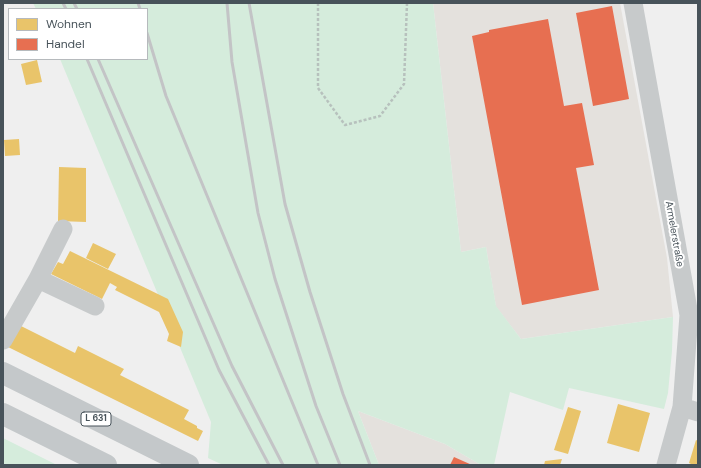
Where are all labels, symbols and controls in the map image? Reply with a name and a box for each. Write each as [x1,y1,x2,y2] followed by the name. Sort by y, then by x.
[8,8,148,60] legend
[46,16,92,32] text: Wohnen
[46,36,85,52] text: Handel
[662,200,686,268] street label: Armelerstraße
[81,412,111,426] road number: L 631

